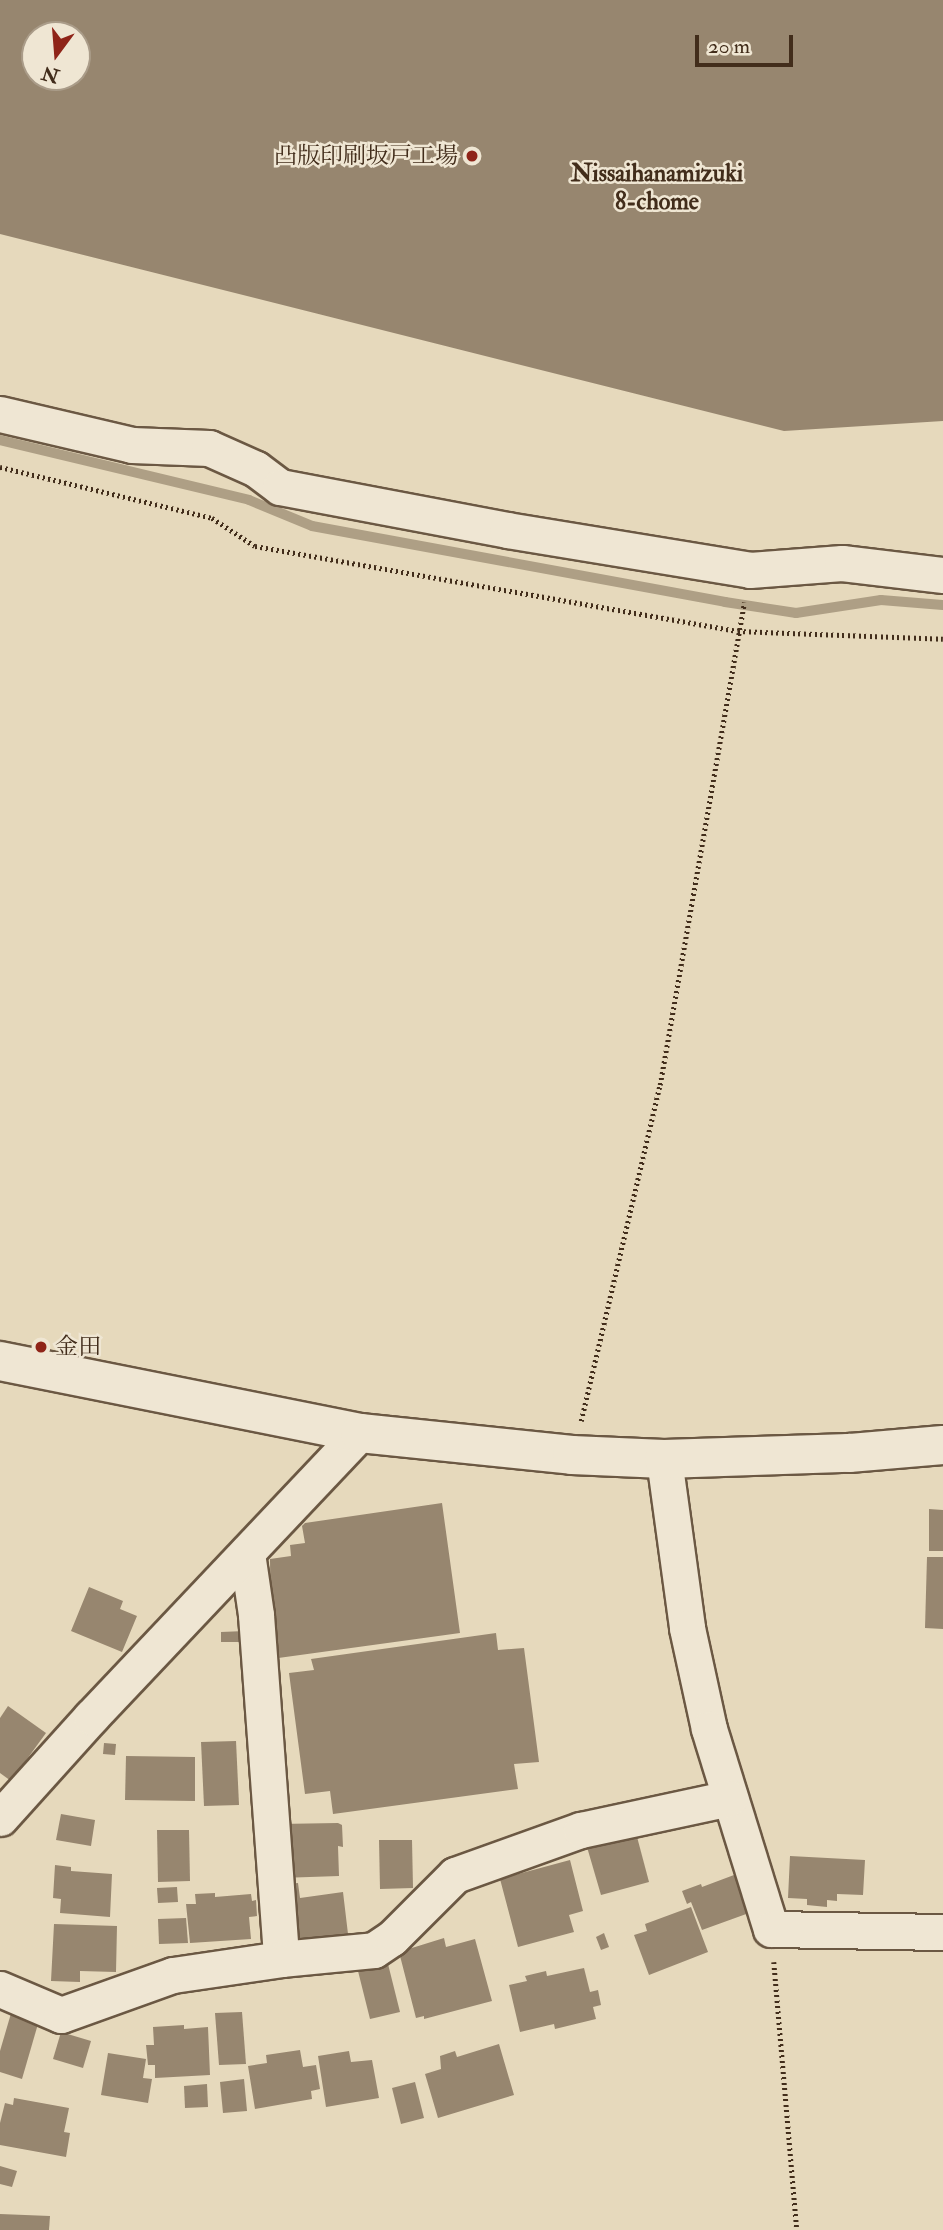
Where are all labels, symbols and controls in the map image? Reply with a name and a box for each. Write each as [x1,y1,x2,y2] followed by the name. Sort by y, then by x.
[21,21,91,91] north arrow
[698,21,796,65] scale bar
[708,33,750,60] text: 20 m
[39,60,62,88] text: N
[274,142,458,170] place label: 凸版印刷坂戸工場
[464,148,480,164] marker: 凸版印刷坂戸工場
[571,160,743,216] district label: Nissaihanamizuki 8-chome
[55,1333,101,1361] place label: 金田
[33,1339,49,1355] marker: 金田

